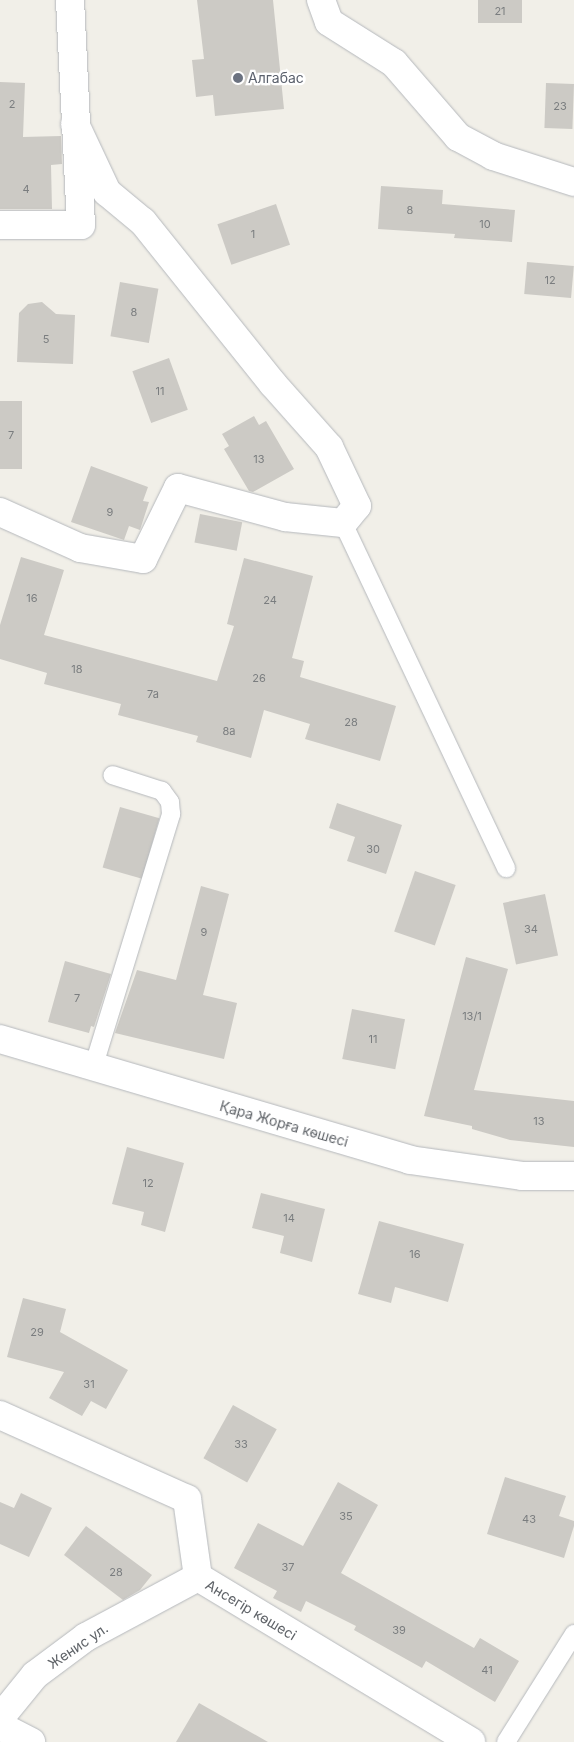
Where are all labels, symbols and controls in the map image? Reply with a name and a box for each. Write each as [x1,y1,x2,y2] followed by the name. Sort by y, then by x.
[494,4,506,18] house number: 21
[248,70,304,86] place label: Алгабас
[232,72,244,84] marker: Алгабас
[9,97,15,111] house number: 2
[553,99,567,113] house number: 23
[22,182,30,196] house number: 4
[407,203,413,217] house number: 8
[479,217,491,231] house number: 10
[251,227,255,241] house number: 1
[544,273,556,287] house number: 12
[131,305,137,319] house number: 8
[43,332,49,346] house number: 5
[156,384,164,398] house number: 11
[8,428,14,442] house number: 7
[253,452,265,466] house number: 13
[107,505,113,519] house number: 9
[26,591,38,605] house number: 16
[263,593,277,607] house number: 24
[71,662,83,676] house number: 18
[252,671,266,685] house number: 26
[147,687,159,701] house number: 7а
[344,715,358,729] house number: 28
[223,724,235,738] house number: 8а
[366,842,380,856] house number: 30
[524,922,538,936] house number: 34
[201,925,207,939] house number: 9
[74,991,80,1005] house number: 7
[462,1009,482,1023] house number: 13/1
[369,1032,377,1046] house number: 11
[218,1098,350,1150] street label: Қара Жорға көшесі
[533,1114,545,1128] house number: 13
[142,1176,154,1190] house number: 12
[283,1211,295,1225] house number: 14
[409,1247,421,1261] house number: 16
[30,1325,44,1339] house number: 29
[83,1377,95,1391] house number: 31
[234,1437,248,1451] house number: 33
[339,1509,353,1523] house number: 35
[522,1512,536,1526] house number: 43
[281,1560,295,1574] house number: 37
[109,1565,123,1579] house number: 28
[203,1576,299,1644] street label: Ансегір көшесі
[45,1620,111,1672] street label: Женис ул.
[392,1623,406,1637] house number: 39
[481,1663,493,1677] house number: 41

